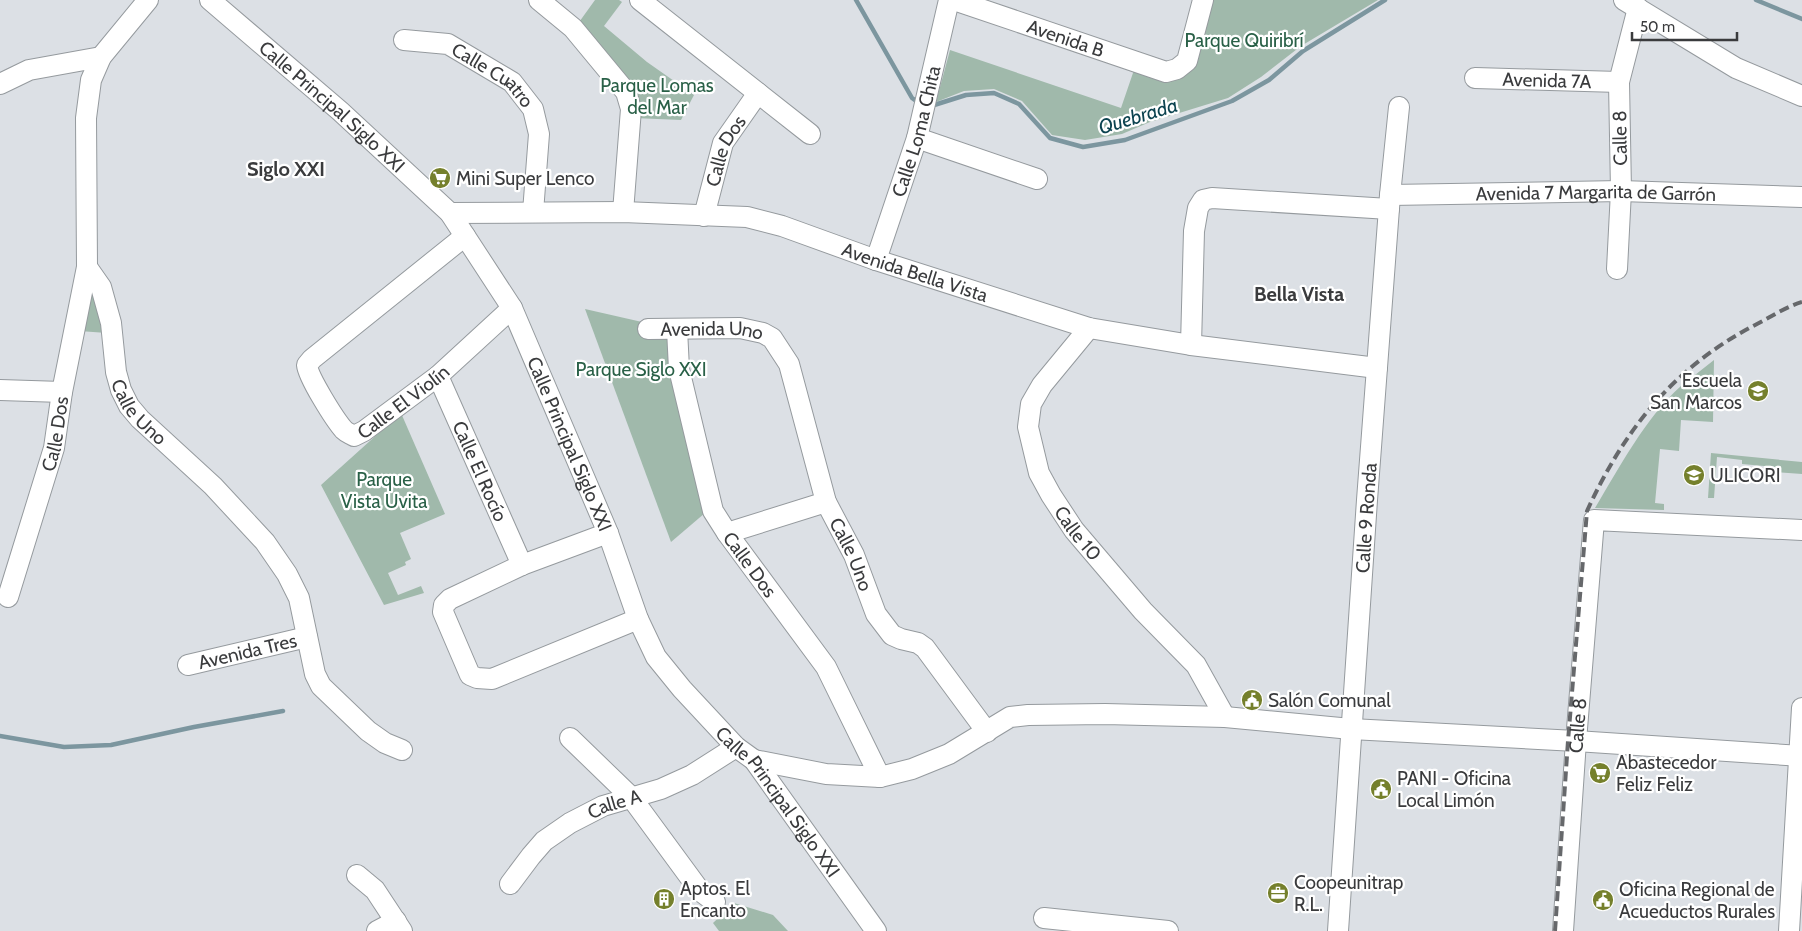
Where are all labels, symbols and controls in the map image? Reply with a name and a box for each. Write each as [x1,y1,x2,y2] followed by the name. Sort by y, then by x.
[1632,10,1737,42] scale bar
[1024,14,1107,62] street label: Avenida B
[1640,18,1675,36] text: 50 m
[1184,29,1304,52] park label: Parque Quiribrí
[255,36,409,178] street label: Calle Principal Siglo XXI
[448,37,539,112] street label: Calle Cuatro
[887,63,945,200] street label: Calle Loma Chita
[1502,67,1592,93] street label: Avenida 7A
[600,74,714,119] park label: Parque Lomas del Mar
[1096,93,1180,139] water label: Quebrada
[1608,110,1632,166] street label: Calle 8
[701,111,751,189] street label: Calle Dos
[247,157,325,181] district label: Siglo XXI
[428,166,452,190] supermarket icon: Mini Super Lenco
[456,167,594,190] place label: Mini Super Lenco
[1476,179,1717,206] street label: Avenida 7 Margarita de Garrón
[839,237,991,306] street label: Avenida Bella Vista
[1254,282,1344,306] district label: Bella Vista
[660,316,765,344] street label: Avenida Uno
[523,353,617,534] street label: Calle Principal Siglo XXI
[576,358,707,381] park label: Parque Siglo XXI
[353,360,454,444] street label: Calle El Violín
[1650,369,1742,414] place label: Escuela San Marcos
[107,376,172,449] street label: Calle Uno
[1746,379,1770,403] school or university icon: Escuela San Marcos
[36,395,73,474] street label: Calle Dos
[448,417,513,525] street label: Calle El Rocío
[1351,462,1381,574] street label: Calle 9 Ronda
[1682,463,1706,487] school or university icon: ULICORI
[1710,464,1781,487] place label: ULICORI
[341,468,427,513] park label: Parque Vista Uvita
[1050,501,1106,565] street label: Calle 10
[825,514,878,594] street label: Calle Uno
[718,527,782,602] street label: Calle Dos
[196,628,299,674] street label: Avenida Tres
[1240,688,1264,712] public building icon: Salón Comunal
[1268,689,1391,712] place label: Salón Comunal
[1564,697,1591,754] street label: Calle 8
[711,721,845,881] street label: Calle Principal Siglo XXI
[1616,751,1717,796] place label: Abastecedor Feliz Feliz
[1588,761,1612,785] supermarket icon: Abastecedor Feliz Feliz
[1397,767,1511,812] place label: PANI - Oficina Local Limón
[1369,777,1393,801] public building icon: PANI - Oficina Local Limón
[583,784,644,824] street label: Calle A
[1294,871,1403,916] place label: Coopeunitrap R.L.
[680,877,751,922] place label: Aptos. El Encanto
[1619,878,1775,923] place label: Oficina Regional de Acueductos Rurales
[1266,881,1290,905] office icon: Coopeunitrap R.L.
[652,887,676,911] building icon: Aptos. El Encanto
[1591,888,1615,912] public building icon: Oficina Regional de Acueductos Rurales

